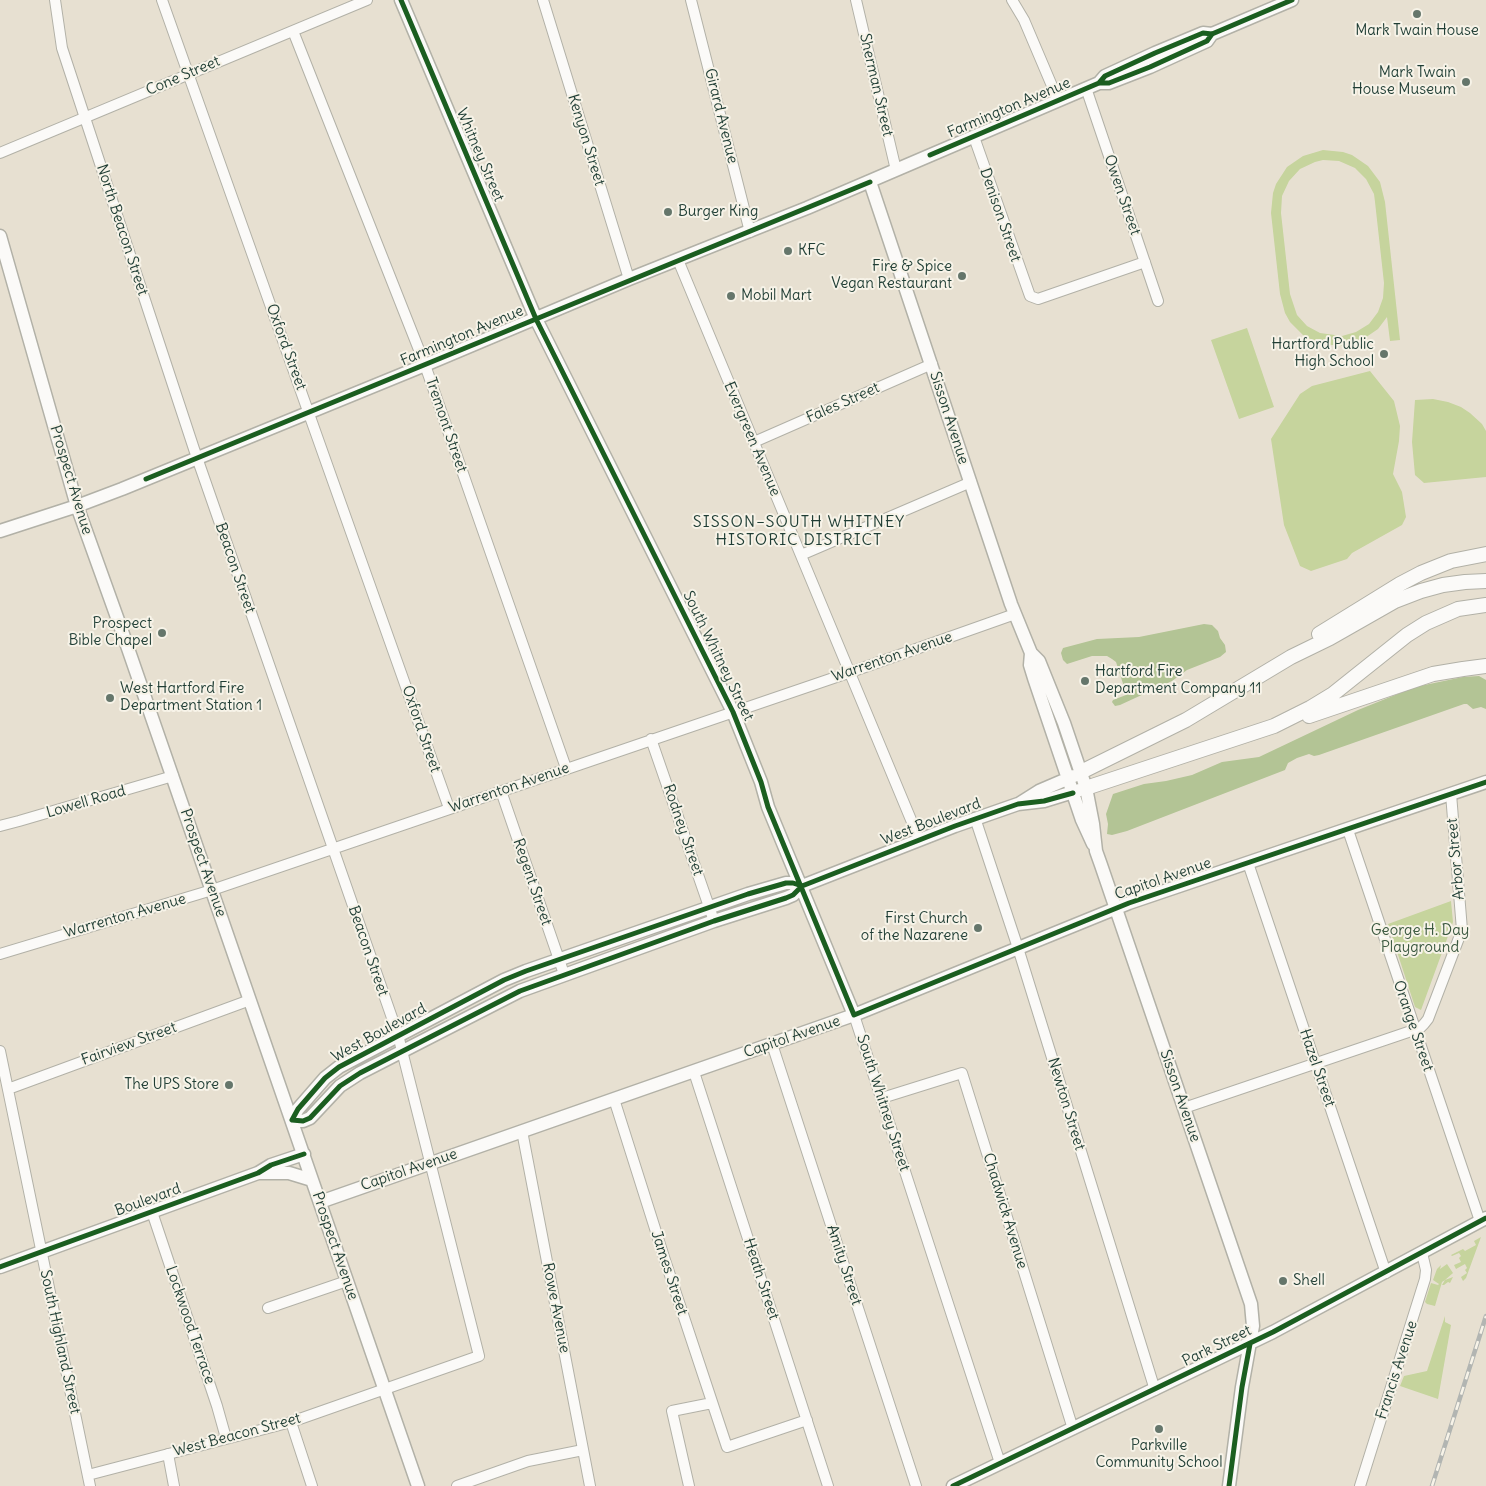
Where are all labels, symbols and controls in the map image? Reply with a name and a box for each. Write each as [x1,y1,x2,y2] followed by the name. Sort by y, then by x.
[1411,8,1423,20] marker: Mark Twain House
[1355,22,1479,40] place label: Mark Twain House
[855,32,897,138] street label: Sherman Street
[143,52,223,100] street label: Cone Street
[1352,64,1456,99] place label: Mark Twain House Museum
[700,67,742,165] street label: Girard Avenue
[945,74,1073,142] street label: Farmington Avenue
[1460,76,1472,88] marker: Mark Twain House Museum
[564,92,608,188] street label: Kenyon Street
[452,106,508,204] street label: Whitney Street
[1100,152,1144,238] street label: Owen Street
[92,162,152,298] street label: North Beacon Street
[975,166,1025,264] street label: Denison Street
[678,203,758,221] place label: Burger King
[662,206,674,218] marker: Burger King
[798,242,825,260] place label: KFC
[782,245,794,257] marker: KFC
[831,258,952,293] place label: Fire & Spice Vegan Restaurant
[956,270,968,282] marker: Fire & Spice Vegan Restaurant
[741,287,812,305] place label: Mobil Mart
[725,290,737,302] marker: Mobil Mart
[262,301,310,393] street label: Oxford Street
[398,302,526,370] street label: Farmington Avenue
[1272,336,1374,371] place label: Hartford Public High School
[1378,348,1390,360] marker: Hartford Public High School
[926,369,972,467] street label: Sisson Avenue
[421,375,471,475] street label: Tremont Street
[720,379,784,499] street label: Evergreen Avenue
[804,379,882,427] street label: Fales Street
[46,423,96,537] street label: Prospect Avenue
[690,512,908,550] district label: SISSON–SOUTH WHITNEY HISTORIC DISTRICT
[211,520,259,616] street label: Beacon Street
[679,588,757,724] street label: South Whitney Street
[68,615,152,650] place label: Prospect Bible Chapel
[156,627,168,639] marker: Prospect Bible Chapel
[829,628,955,686] street label: Warrenton Avenue
[1095,663,1261,698] place label: Hartford Fire Department Company 11
[1079,675,1091,687] marker: Hartford Fire Department Company 11
[120,680,262,715] place label: West Hartford Fire Department Station 1
[398,683,444,775] street label: Oxford Street
[104,692,116,704] marker: West Hartford Fire Department Station 1
[446,759,572,817] street label: Warrenton Avenue
[44,782,128,822] street label: Lowell Road
[659,782,707,878] street label: Rodney Street
[878,795,984,849] street label: West Boulevard
[176,806,230,920] street label: Prospect Avenue
[1443,817,1469,901] street label: Arbor Street
[509,836,555,928] street label: Regent Street
[1112,854,1214,904] street label: Capitol Avenue
[62,890,188,942] street label: Warrenton Avenue
[344,903,392,999] street label: Beacon Street
[861,910,968,945] place label: First Church of the Nazarene
[972,922,984,934] marker: First Church of the Nazarene
[1371,922,1469,957] park label: George H. Day Playground
[1389,978,1437,1074] street label: Orange Street
[328,1000,430,1066] street label: West Boulevard
[741,1012,843,1062] street label: Capitol Avenue
[79,1018,179,1070] street label: Fairview Street
[1295,1027,1339,1109] street label: Hazel Street
[852,1032,914,1174] street label: South Whitney Street
[1156,1048,1204,1144] street label: Sisson Avenue
[1043,1056,1089,1152] street label: Newton Street
[124,1076,219,1094] place label: The UPS Store
[223,1079,235,1091] marker: The UPS Store
[358,1145,460,1195] street label: Capitol Avenue
[979,1151,1031,1271] street label: Chadwick Avenue
[113,1180,183,1220] street label: Boulevard
[308,1189,362,1303] street label: Prospect Avenue
[823,1223,865,1307] street label: Amity Street
[647,1228,691,1318] street label: James Street
[739,1236,783,1322] street label: Heath Street
[538,1261,574,1355] street label: Rowe Avenue
[161,1264,219,1386] street label: Lockwood Terrace
[36,1268,84,1416] street label: South Highland Street
[1293,1272,1325,1290] place label: Shell
[1277,1275,1289,1287] marker: Shell
[1373,1318,1421,1422] street label: Francis Avenue
[1180,1322,1254,1370] street label: Park Street
[171,1409,303,1461] street label: West Beacon Street
[1153,1423,1165,1435] marker: Parkville Community School
[1095,1437,1223,1472] place label: Parkville Community School

